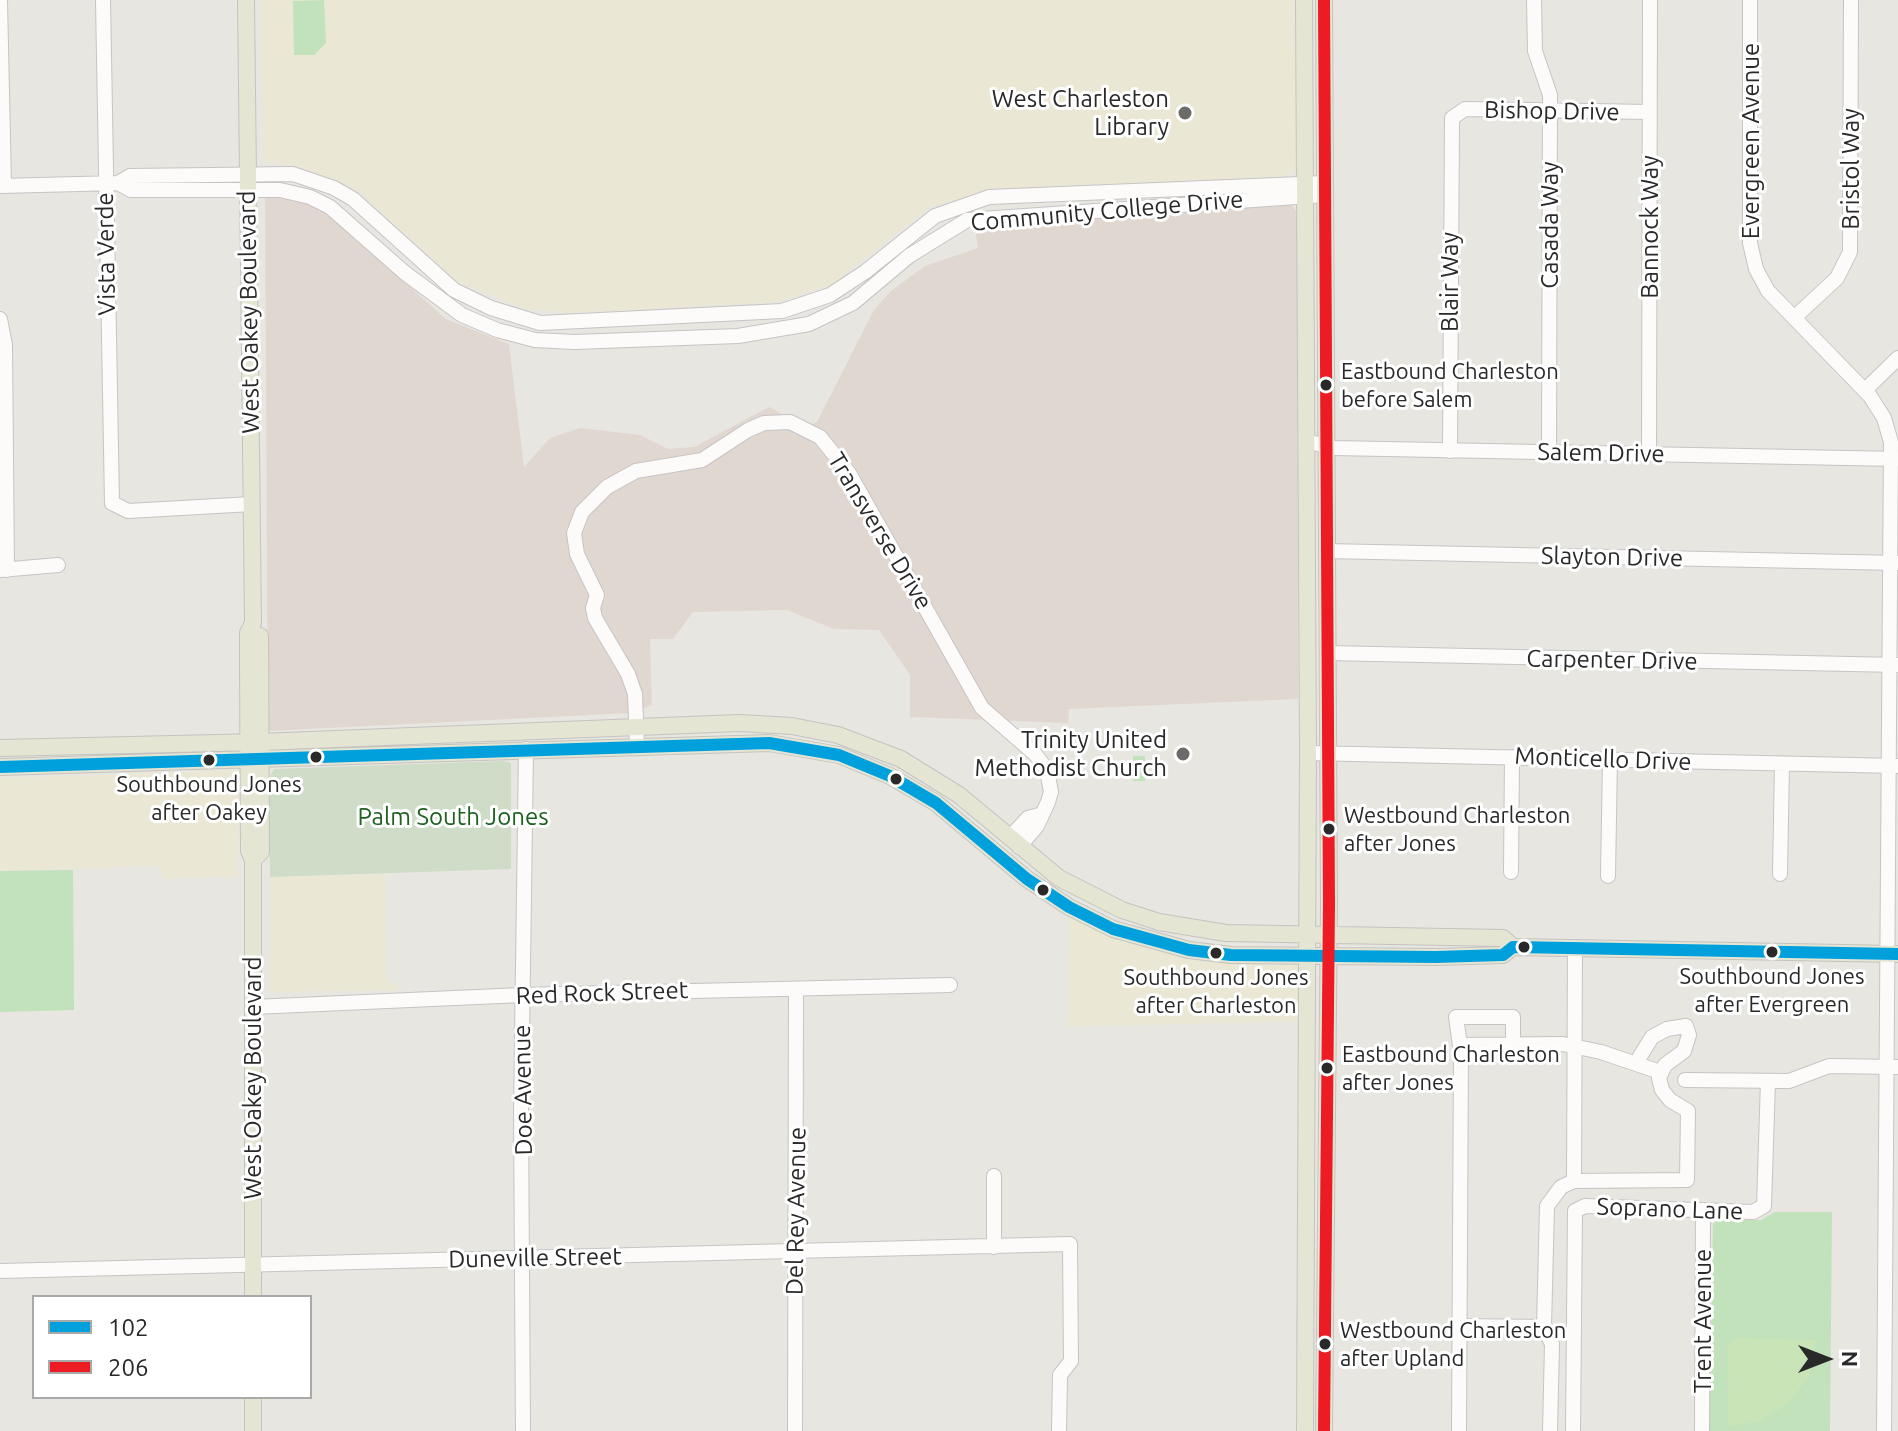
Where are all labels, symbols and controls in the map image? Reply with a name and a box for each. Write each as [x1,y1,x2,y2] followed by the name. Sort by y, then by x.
[1737,43,1765,239] street label: Evergreen Avenue
[992,85,1169,141] place label: West Charleston Library
[1484,95,1620,127] street label: Bishop Drive
[1176,104,1194,122] marker: West Charleston Library
[1837,108,1865,230] street label: Bristol Way
[1636,155,1664,299] street label: Bannock Way
[1536,161,1564,289] street label: Casada Way
[969,185,1245,237] street label: Community College Drive
[232,190,266,434] street label: West Oakey Boulevard
[91,192,121,316] street label: Vista Verde
[1436,232,1464,332] street label: Blair Way
[1341,359,1559,410] place label: Eastbound Charleston before Salem
[1318,377,1334,393] marker: Eastbound Charleston before Salem
[1537,437,1665,469] street label: Salem Drive
[822,447,938,615] street label: Transverse Drive
[1541,541,1683,573] street label: Slayton Drive
[1526,644,1698,676] street label: Carpenter Drive
[974,726,1167,782] place label: Trinity United Methodist Church
[1514,742,1692,776] street label: Monticello Drive
[1174,745,1192,763] marker: Trinity United Methodist Church
[308,749,324,765] unlabelled marker
[201,752,217,768] marker: Southbound Jones after Oakey
[888,771,904,787] unlabelled marker
[117,772,301,824] place label: Southbound Jones after Oakey
[357,803,549,831] park label: Palm South Jones
[1344,803,1570,854] place label: Westbound Charleston after Jones
[1321,821,1337,837] marker: Westbound Charleston after Jones
[1035,882,1051,898] unlabelled marker
[1516,939,1532,955] unlabelled marker
[1764,944,1780,960] marker: Southbound Jones after Evergreen
[1208,945,1224,961] marker: Southbound Jones after Charleston
[239,956,267,1200] street label: West Oakey Boulevard
[1680,964,1864,1016] place label: Southbound Jones after Evergreen
[1124,965,1308,1016] place label: Southbound Jones after Charleston
[515,976,689,1010] street label: Red Rock Street
[507,1024,539,1156] street label: Doe Avenue
[1342,1042,1560,1094] place label: Eastbound Charleston after Jones
[1319,1060,1335,1076] marker: Eastbound Charleston after Jones
[780,1127,812,1295] street label: Del Rey Avenue
[1596,1192,1744,1226] street label: Soprano Lane
[448,1242,622,1274] street label: Duneville Street
[1689,1249,1717,1393] street label: Trent Avenue
[32,1295,312,1399] legend
[108,1314,149,1341] text: 102
[1340,1318,1566,1370] place label: Westbound Charleston after Upland
[1786,1319,1866,1399] north arrow
[1317,1336,1333,1352] marker: Westbound Charleston after Upland
[1838,1351,1863,1367] text: N
[108,1354,149,1381] text: 206

